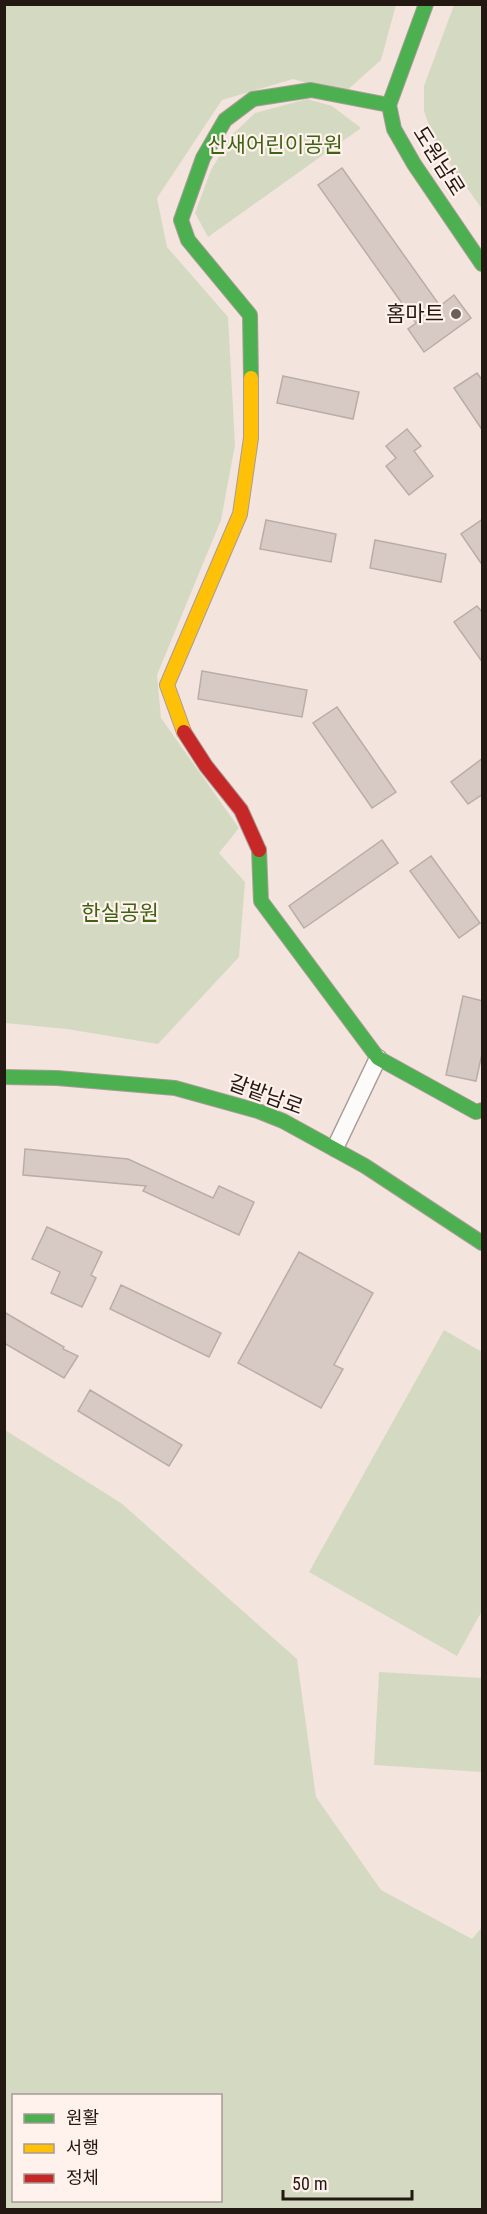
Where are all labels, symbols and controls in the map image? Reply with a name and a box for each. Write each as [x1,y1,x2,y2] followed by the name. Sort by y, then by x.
[408,122,470,200] street label: 도원남로
[207,133,343,157] park label: 산새어린이공원
[386,302,444,326] place label: 홈마트
[449,307,463,321] marker: 홈마트
[81,901,159,925] park label: 한실공원
[226,1071,306,1119] street label: 갈밭남로
[12,2094,222,2202] legend
[66,2107,99,2128] text: 원활
[66,2137,99,2158] text: 서행
[283,2163,412,2201] scale bar
[66,2167,99,2188] text: 정체
[292,2173,327,2194] text: 50 m

